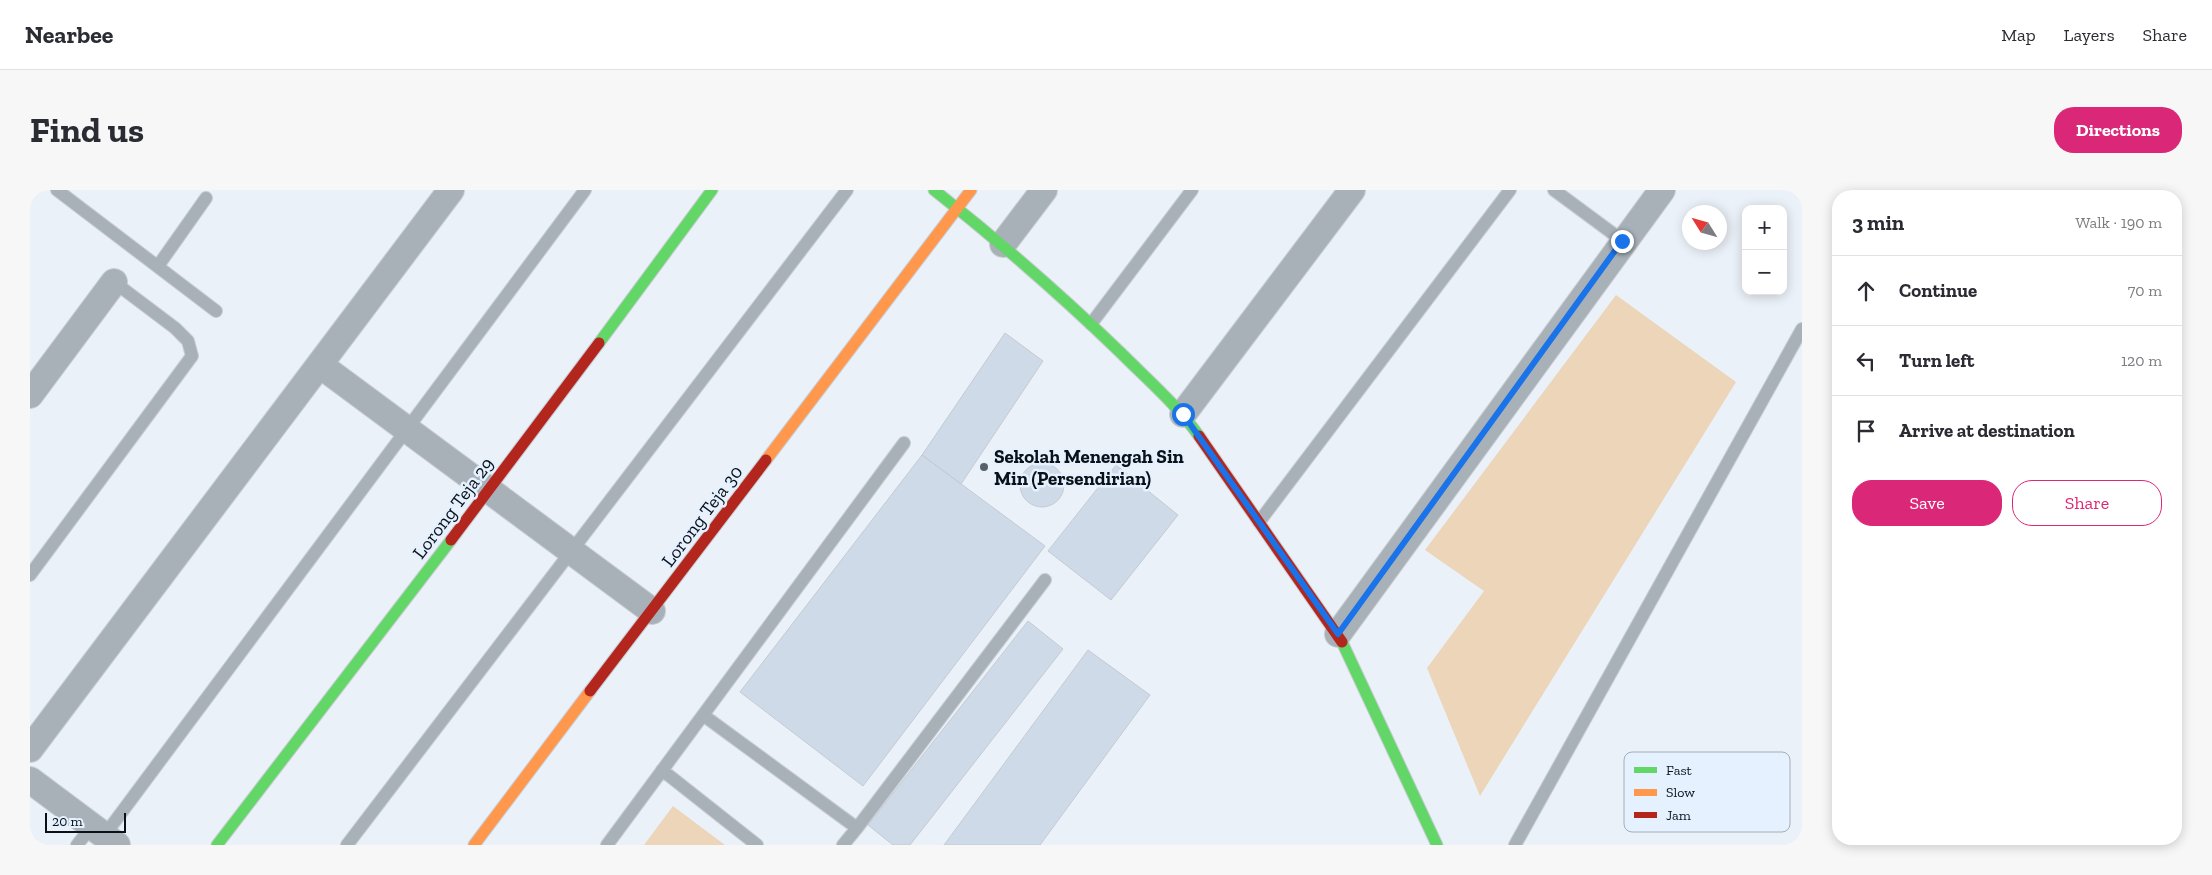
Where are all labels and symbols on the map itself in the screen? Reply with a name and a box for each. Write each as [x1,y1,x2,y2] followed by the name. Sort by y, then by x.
[1682,205,1727,250] north arrow
[1611,230,1634,253] route end
[1172,403,1195,426] route start
[994,445,1185,490] place label: Sekolah Menengah Sin Min (Persendirian)
[407,453,499,563] street label: Lorong Teja 29
[656,461,748,571] street label: Lorong Teja 30
[978,461,990,473] marker: Sekolah Menengah Sin Min (Persendirian)
[1624,752,1790,832] legend
[1666,762,1693,779] text: Fast
[1666,784,1695,801] text: Slow
[1666,807,1691,824] text: Jam
[45,810,126,833] scale bar

